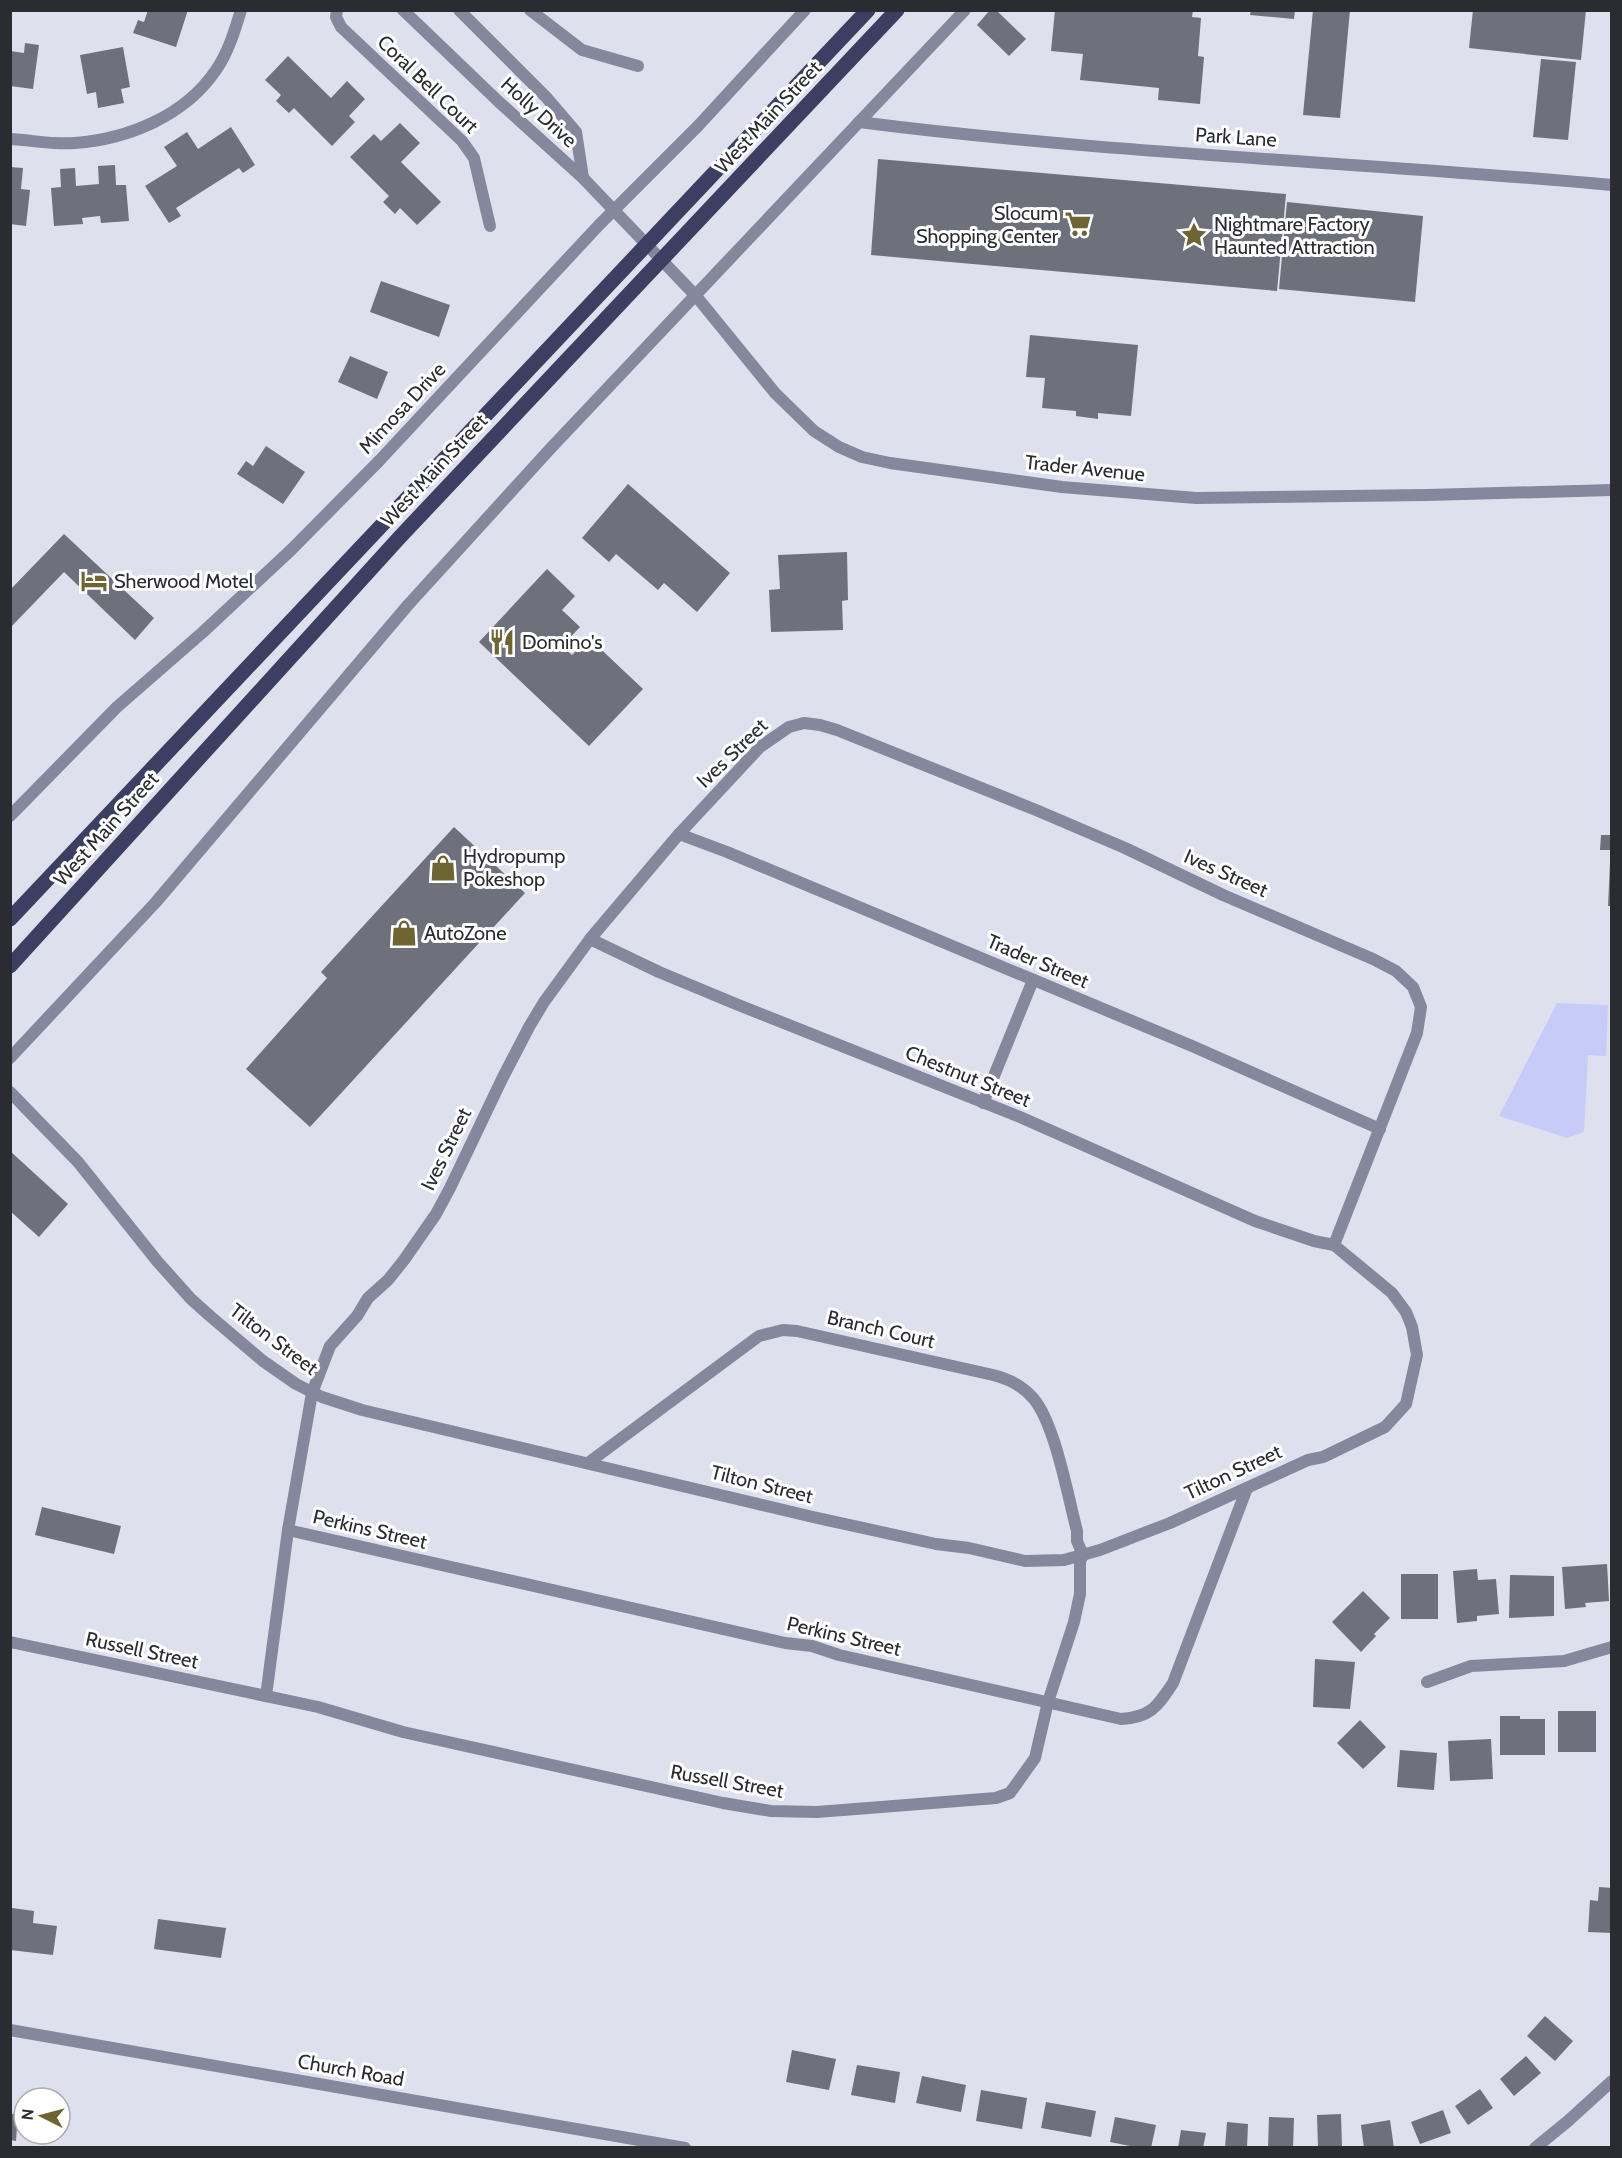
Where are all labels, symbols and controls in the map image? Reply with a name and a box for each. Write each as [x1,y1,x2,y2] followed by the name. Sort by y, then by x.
[373,30,484,138] street label: Coral Bell Court
[710,56,826,178] street label: West Main Street
[496,72,582,152] street label: Holly Drive
[1194,122,1278,152] street label: Park Lane
[916,201,1059,248] place label: Slocum Shopping Center
[1063,209,1093,239] supermarket icon: Slocum Shopping Center
[1214,212,1375,259] place label: Nightmare Factory Haunted Attraction
[1179,220,1209,250] place icon: Nightmare Factory Haunted Attraction
[354,357,450,459] street label: Mimosa Drive
[376,409,492,531] street label: West Main Street
[1024,450,1146,486] street label: Trader Avenue
[79,566,109,596] hotel icon: Sherwood Motel
[114,569,254,593] place label: Sherwood Motel
[487,627,517,657] restaurant icon: Domino's
[522,630,602,654] place label: Domino's
[692,713,773,793] street label: Ives Street
[49,767,164,891] street label: West Main Street
[463,844,565,891] place label: Hydropump Pokeshop
[1180,844,1272,902] street label: Ives Street
[428,853,458,883] shop icon: Hydropump Pokeshop
[389,918,419,948] shop icon: AutoZone
[424,921,506,945] place label: AutoZone
[983,929,1093,993] street label: Trader Street
[902,1040,1034,1112] street label: Chestnut Street
[416,1104,476,1194] street label: Ives Street
[225,1298,323,1380] street label: Tilton Street
[825,1305,937,1353] street label: Branch Court
[1181,1439,1285,1505] street label: Tilton Street
[709,1460,816,1508] street label: Tilton Street
[311,1504,430,1554] street label: Perkins Street
[785,1611,904,1661] street label: Perkins Street
[84,1626,201,1674] street label: Russell Street
[669,1759,786,1803] street label: Russell Street
[296,2049,406,2091] street label: Church Road
[12,2086,72,2146] north arrow
[18,2108,38,2121] text: N

